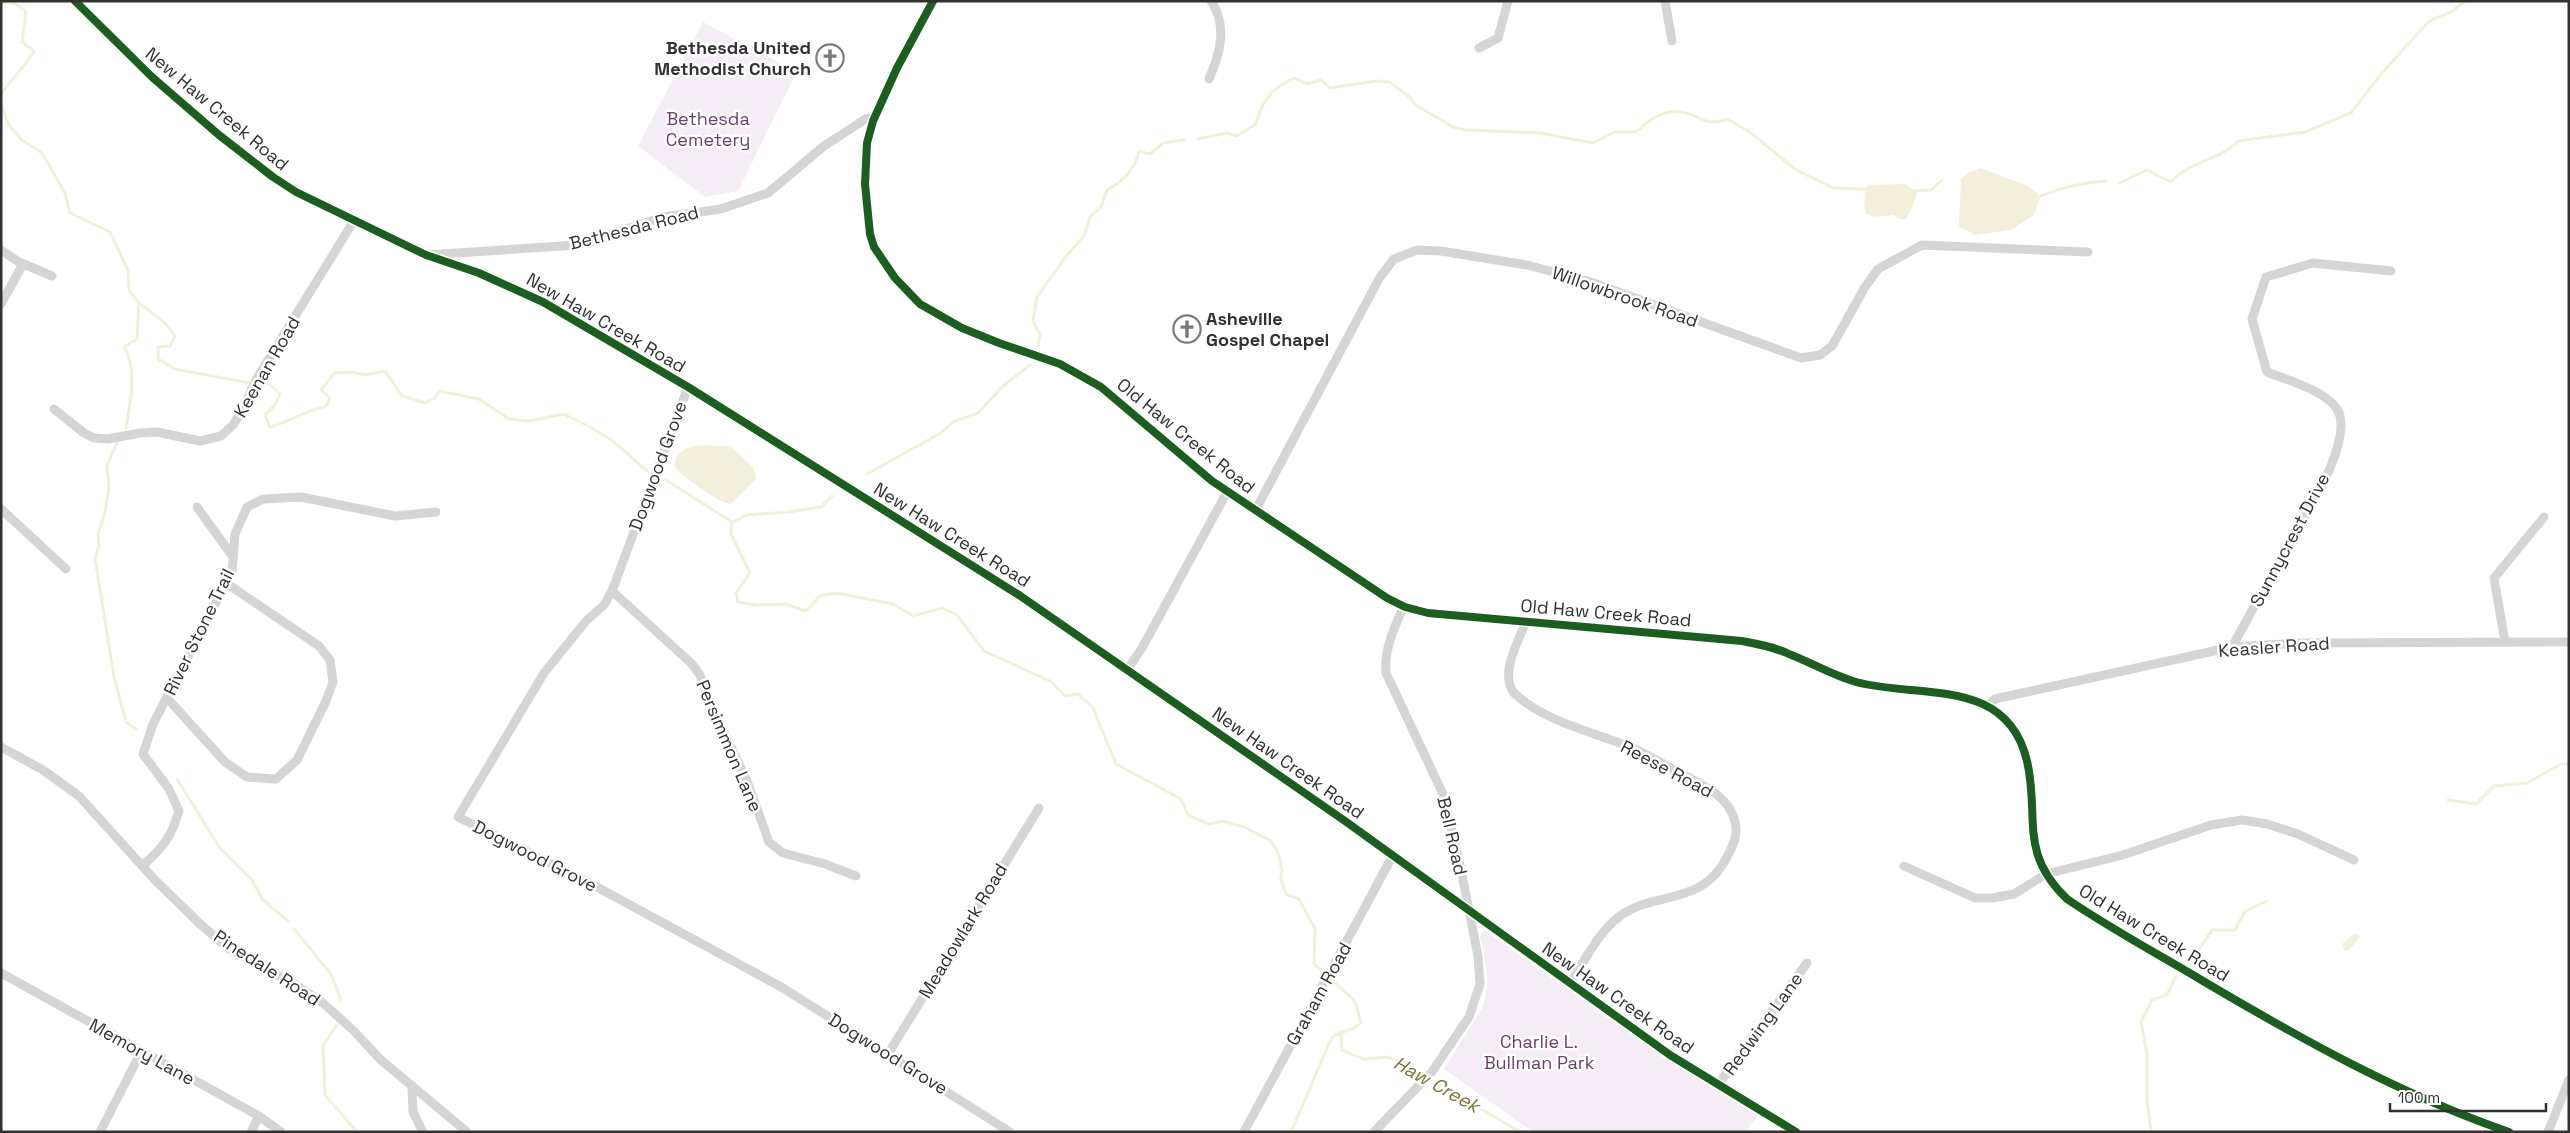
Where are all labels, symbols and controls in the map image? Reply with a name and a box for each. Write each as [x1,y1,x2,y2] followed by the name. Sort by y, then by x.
[654,36,811,80] place label: Bethesda United Methodist Church
[141,42,294,175] street label: New Haw Creek Road
[815,43,845,73] church icon: Bethesda United Methodist Church
[666,107,750,151] park label: Bethesda Cemetery
[567,200,701,255] street label: Bethesda Road
[1549,261,1701,332] street label: Willowbrook Road
[522,268,690,378] street label: New Haw Creek Road
[1206,307,1329,351] place label: Asheville Gospel Chapel
[228,312,305,421] street label: Keenan Road
[1172,314,1202,344] church icon: Asheville Gospel Chapel
[1112,373,1260,499] street label: Old Haw Creek Road
[623,398,692,534] street label: Dogwood Grove
[2245,469,2334,611] street label: Sunnycrest Drive
[870,477,1035,592] street label: New Haw Creek Road
[158,565,239,699] street label: River Stone Trail
[1520,594,1692,631] street label: Old Haw Creek Road
[2217,631,2330,662] street label: Keasler Road
[691,676,768,815] street label: Persimmon Lane
[1208,701,1369,824] street label: New Haw Creek Road
[1617,735,1717,803] street label: Reese Road
[1432,794,1473,878] street label: Bell Road
[469,814,601,897] street label: Dogwood Grove
[913,859,1012,1002] street label: Meadowlark Road
[2075,879,2234,987] street label: Old Haw Creek Road
[210,925,325,1011] street label: Pinedale Road
[1538,936,1699,1059] street label: New Haw Creek Road
[1281,938,1356,1049] street label: Graham Road
[1718,968,1808,1080] street label: Redwing Lane
[824,1008,952,1099] street label: Dogwood Grove
[85,1013,199,1090] street label: Memory Lane
[1484,1030,1595,1074] park label: Charlie L. Bullman Park
[1389,1050,1487,1120] water label: Haw Creek
[2390,1080,2546,1112] scale bar
[2398,1088,2440,1107] text: 100 m

